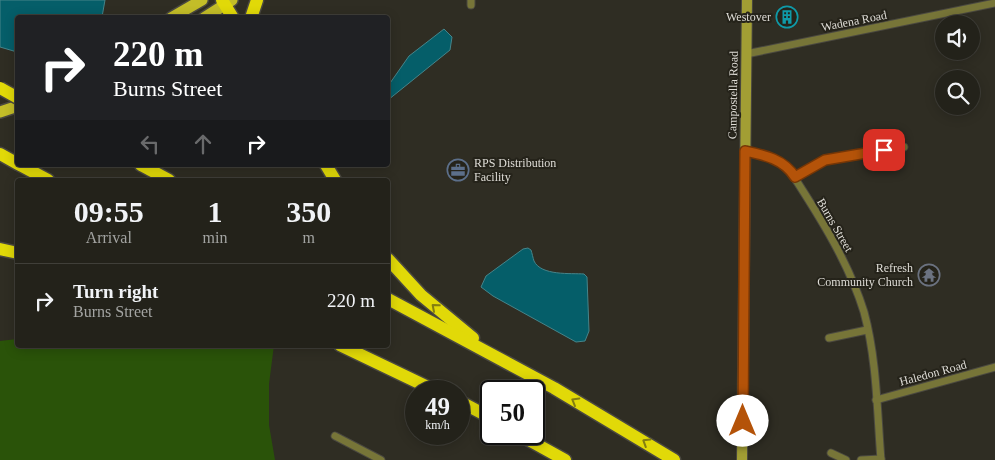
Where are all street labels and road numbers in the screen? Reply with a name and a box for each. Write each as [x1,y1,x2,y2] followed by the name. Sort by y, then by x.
[820,8,888,34] street label: Wadena Road
[725,51,741,139] street label: Campostella Road
[814,196,856,255] street label: Burns Street
[898,357,968,389] street label: Haledon Road

